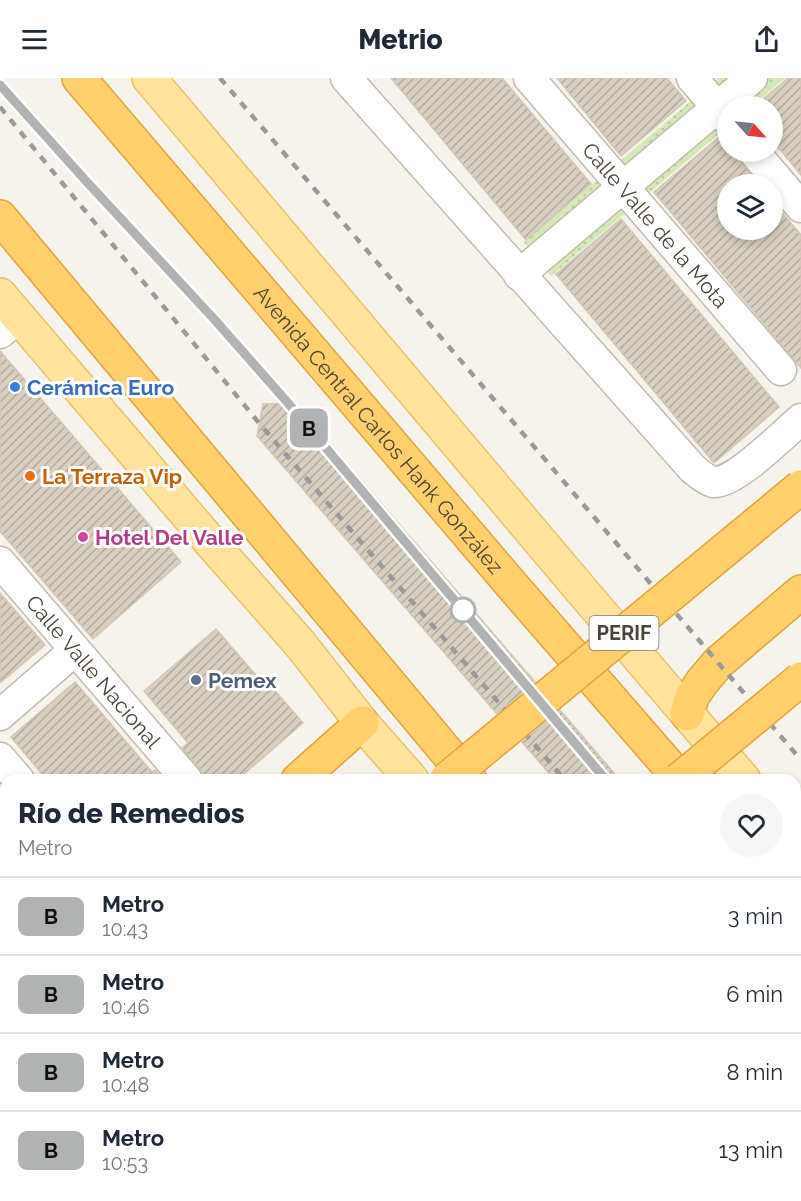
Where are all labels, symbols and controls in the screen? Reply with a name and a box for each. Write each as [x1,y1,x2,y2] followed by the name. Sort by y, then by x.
[18,23,51,56] icon: menu
[750,23,783,56] icon: share
[358,24,443,55] text: Metrio
[717,96,783,162] north arrow
[717,96,783,240] map controls
[578,137,734,313] street label: Calle Valle de la Mota
[717,174,783,240] button: layers
[249,280,509,579] street label: Avenida Central Carlos Hank González
[27,375,174,400] place label: Cerámica Euro
[8,380,22,394] marker: Cerámica Euro
[290,408,328,448] line badge: B
[302,416,316,441] text: B
[42,464,182,489] place label: La Terraza Vip
[23,469,37,483] marker: La Terraza Vip
[95,525,244,550] place label: Hotel Del Valle
[76,530,90,544] marker: Hotel Del Valle
[21,590,166,753] street label: Calle Valle Nacional
[450,597,476,623] unlabelled marker
[590,616,658,650] road number: PERIF
[208,668,277,693] place label: Pemex
[189,673,203,687] marker: Pemex
[720,794,783,857] button: heart
[18,797,245,830] text: Río de Remedios
[18,836,72,860] text: Metro
[102,891,164,917] text: Metro
[728,903,783,929] text: 3 min
[44,904,58,929] text: B
[102,917,148,941] text: 10:43
[102,969,164,995] text: Metro
[726,981,783,1007] text: 6 min
[44,982,58,1007] text: B
[102,995,150,1019] text: 10:46
[102,1047,164,1073] text: Metro
[727,1059,783,1085] text: 8 min
[44,1060,58,1085] text: B
[102,1073,149,1097] text: 10:48
[102,1125,164,1151] text: Metro
[718,1137,783,1163] text: 13 min
[44,1138,58,1163] text: B
[102,1151,148,1175] text: 10:53

